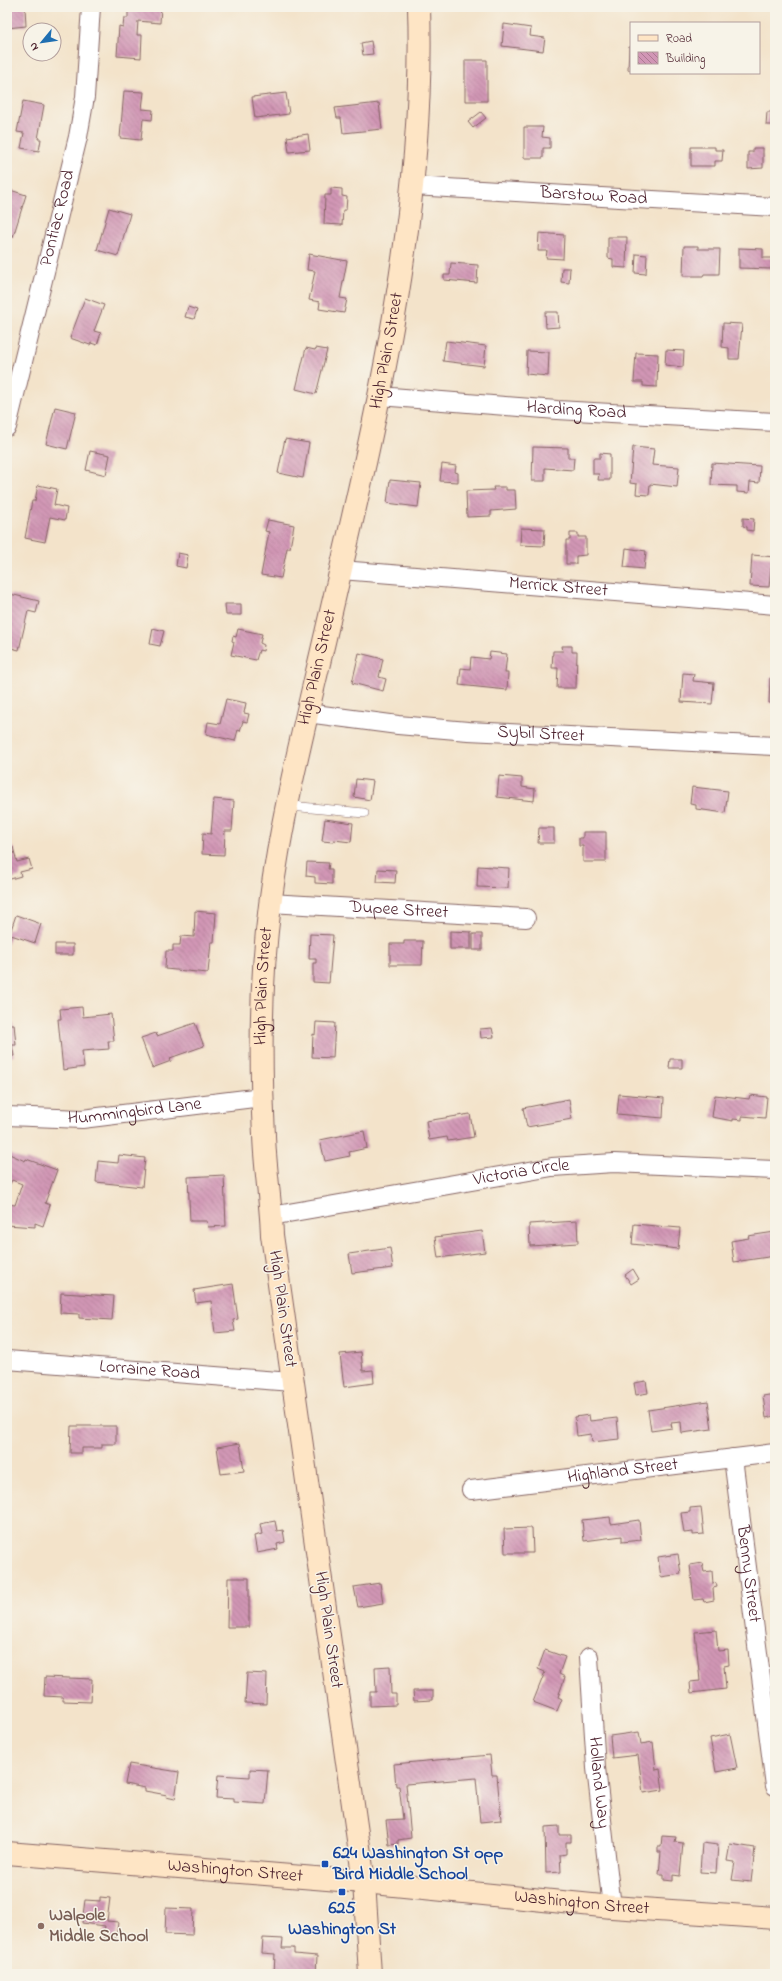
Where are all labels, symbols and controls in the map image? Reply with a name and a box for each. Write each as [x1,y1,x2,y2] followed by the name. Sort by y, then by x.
[22,22,62,62] north arrow
[630,22,760,74] legend
[666,30,692,48] text: Road
[25,39,43,53] text: N
[665,50,705,69] text: Building
[34,167,82,269] street label: Pontiac Road
[538,180,648,213] street label: Barstow Road
[364,291,411,412] street label: High Plain Street
[526,395,627,427] street label: Harding Road
[508,571,609,604] street label: Merrick Street
[292,607,344,728] street label: High Plain Street
[497,719,585,750] street label: Sybil Street
[347,895,449,926] street label: Dupee Street
[248,926,280,1045] street label: High Plain Street
[67,1091,204,1132] street label: Hummingbird Lane
[470,1153,571,1194] street label: Victoria Circle
[260,1249,303,1369] street label: High Plain Street
[98,1354,201,1388] street label: Lorraine Road
[566,1452,680,1491] street label: Highland Street
[729,1523,767,1624] street label: Benny Street
[306,1570,349,1690] street label: High Plain Street
[581,1736,616,1830] street label: Holland Way
[332,1841,503,1888] place label: 624 Washington St opp Bird Middle School
[166,1853,304,1890] street label: Washington Street
[320,1859,330,1869] marker: 624 Washington St opp Bird Middle School
[513,1884,650,1922] street label: Washington Street
[337,1887,347,1897] marker: 625 Washington St
[288,1896,397,1944] place label: 625 Washington St
[49,1903,148,1950] place label: Walpole Middle School
[36,1921,46,1931] marker: Walpole Middle School

